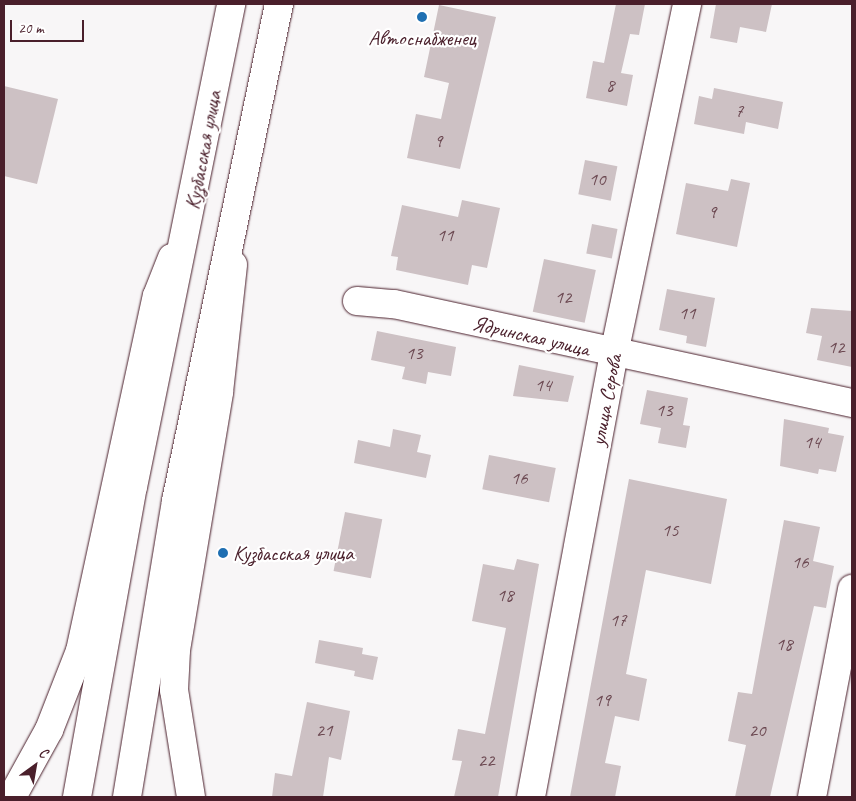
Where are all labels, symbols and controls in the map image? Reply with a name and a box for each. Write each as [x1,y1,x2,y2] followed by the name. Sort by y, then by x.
[12,10,86,42] scale bar
[416,11,428,23] marker: Автоснабженец
[18,19,44,38] text: 20 m
[368,25,476,51] place label: Автоснабженец
[606,75,614,97] house number: 8
[179,88,227,212] street label: Кузбасская улица
[735,101,743,123] house number: 7
[434,131,442,153] house number: 9
[588,169,606,191] house number: 10
[708,202,716,224] house number: 9
[436,225,454,247] house number: 11
[554,287,572,309] house number: 12
[678,303,696,325] house number: 11
[470,310,592,362] street label: Ядринская улица
[827,337,845,359] house number: 12
[405,343,423,365] house number: 13
[585,352,627,448] street label: улица Серова
[534,375,552,397] house number: 14
[655,400,673,422] house number: 13
[803,432,821,454] house number: 14
[510,468,528,490] house number: 16
[661,520,679,542] house number: 15
[233,540,354,566] place label: Кузбасская улица
[217,547,229,559] marker: Кузбасская улица
[791,552,809,574] house number: 16
[496,585,514,607] house number: 18
[609,610,627,632] house number: 17
[775,634,793,656] house number: 18
[593,690,611,712] house number: 19
[315,720,333,742] house number: 21
[748,720,766,742] house number: 20
[10,741,60,791] north arrow
[36,744,51,762] text: С
[477,750,495,772] house number: 22

